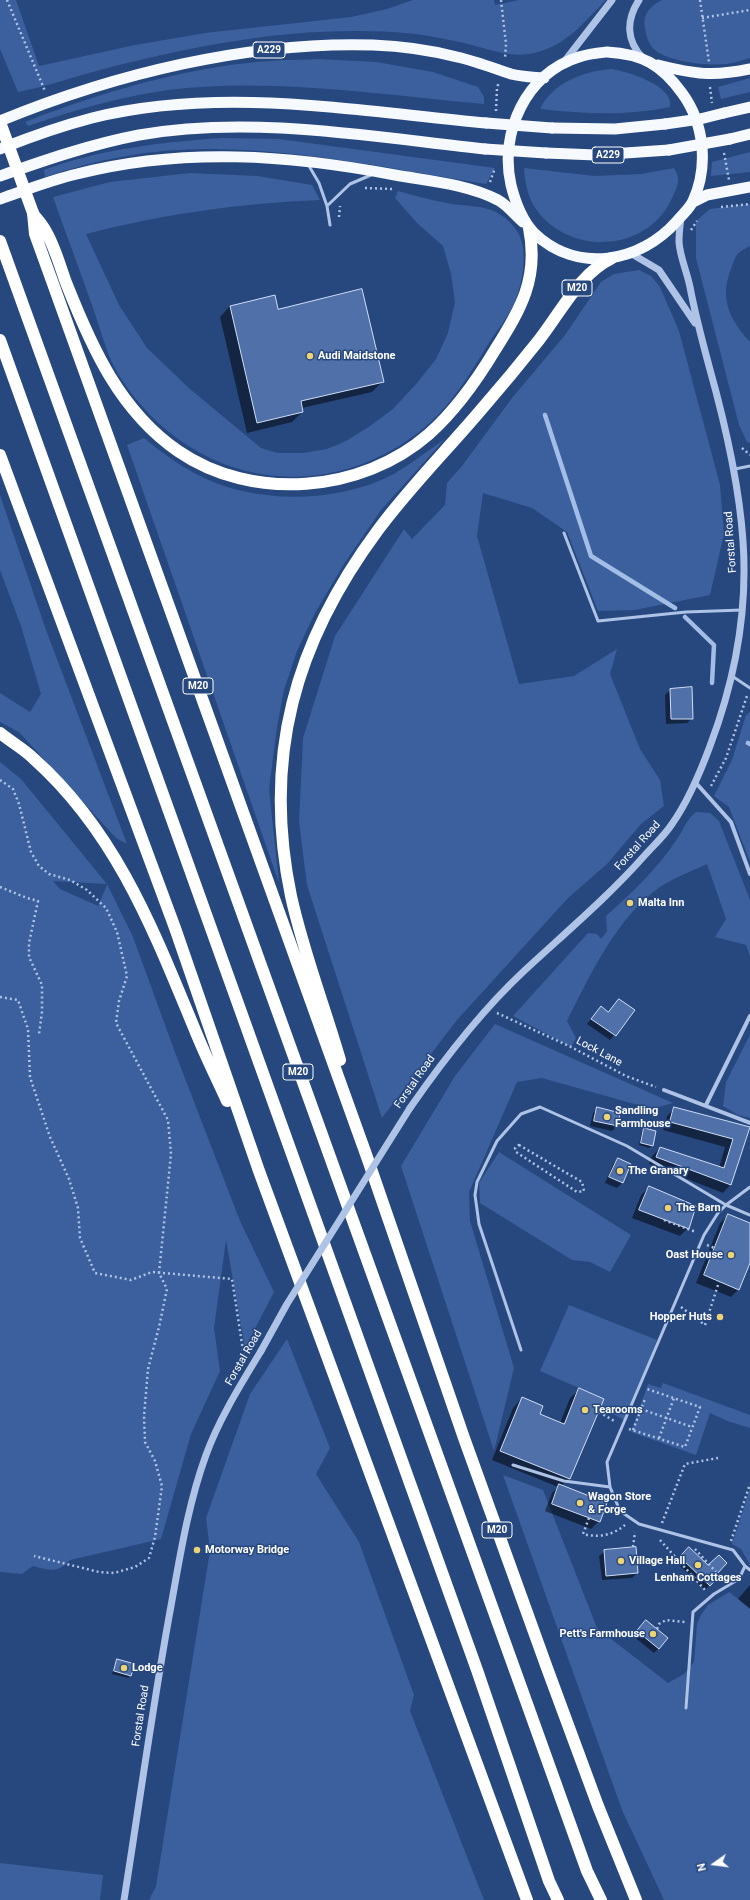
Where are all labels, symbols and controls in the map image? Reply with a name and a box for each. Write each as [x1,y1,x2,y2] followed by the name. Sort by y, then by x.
[253,42,285,58] road number: A229
[592,147,624,163] road number: A229
[562,280,592,296] road number: M20
[318,349,395,363] place label: Audi Maidstone
[305,351,315,361] marker: Audi Maidstone
[722,511,740,573] street label: Forstal Road
[183,678,213,694] road number: M20
[612,819,664,873] street label: Forstal Road
[638,896,684,910] place label: Malta Inn
[625,898,635,908] marker: Malta Inn
[574,1034,624,1070] street label: Lock Lane
[392,1053,438,1111] street label: Forstal Road
[283,1064,313,1080] road number: M20
[615,1104,670,1130] place label: Sandling Farmhouse
[602,1112,612,1122] marker: Sandling Farmhouse
[628,1164,689,1178] place label: The Granary
[615,1166,625,1176] marker: The Granary
[676,1201,721,1215] place label: The Barn
[663,1203,673,1213] marker: The Barn
[666,1248,723,1262] place label: Oast House
[726,1250,736,1260] marker: Oast House
[650,1310,712,1324] place label: Hopper Huts
[715,1312,725,1322] marker: Hopper Huts
[223,1328,265,1388] street label: Forstal Road
[593,1403,643,1417] place label: Tearooms
[580,1405,590,1415] marker: Tearooms
[588,1490,651,1516] place label: Wagon Store & Forge
[575,1498,585,1508] marker: Wagon Store & Forge
[482,1522,512,1538] road number: M20
[205,1543,289,1557] place label: Motorway Bridge
[192,1545,202,1555] marker: Motorway Bridge
[629,1554,685,1568] place label: Village Hall
[616,1556,626,1566] marker: Village Hall
[693,1560,703,1570] marker: Lenham Cottages
[655,1571,741,1585] place label: Lenham Cottages
[559,1627,645,1641] place label: Pett's Farmhouse
[648,1629,658,1639] marker: Pett's Farmhouse
[132,1661,163,1675] place label: Lodge
[119,1663,129,1673] marker: Lodge
[130,1684,152,1748] street label: Forstal Road
[694,1844,734,1884] north arrow
[695,1862,709,1872] text: N

